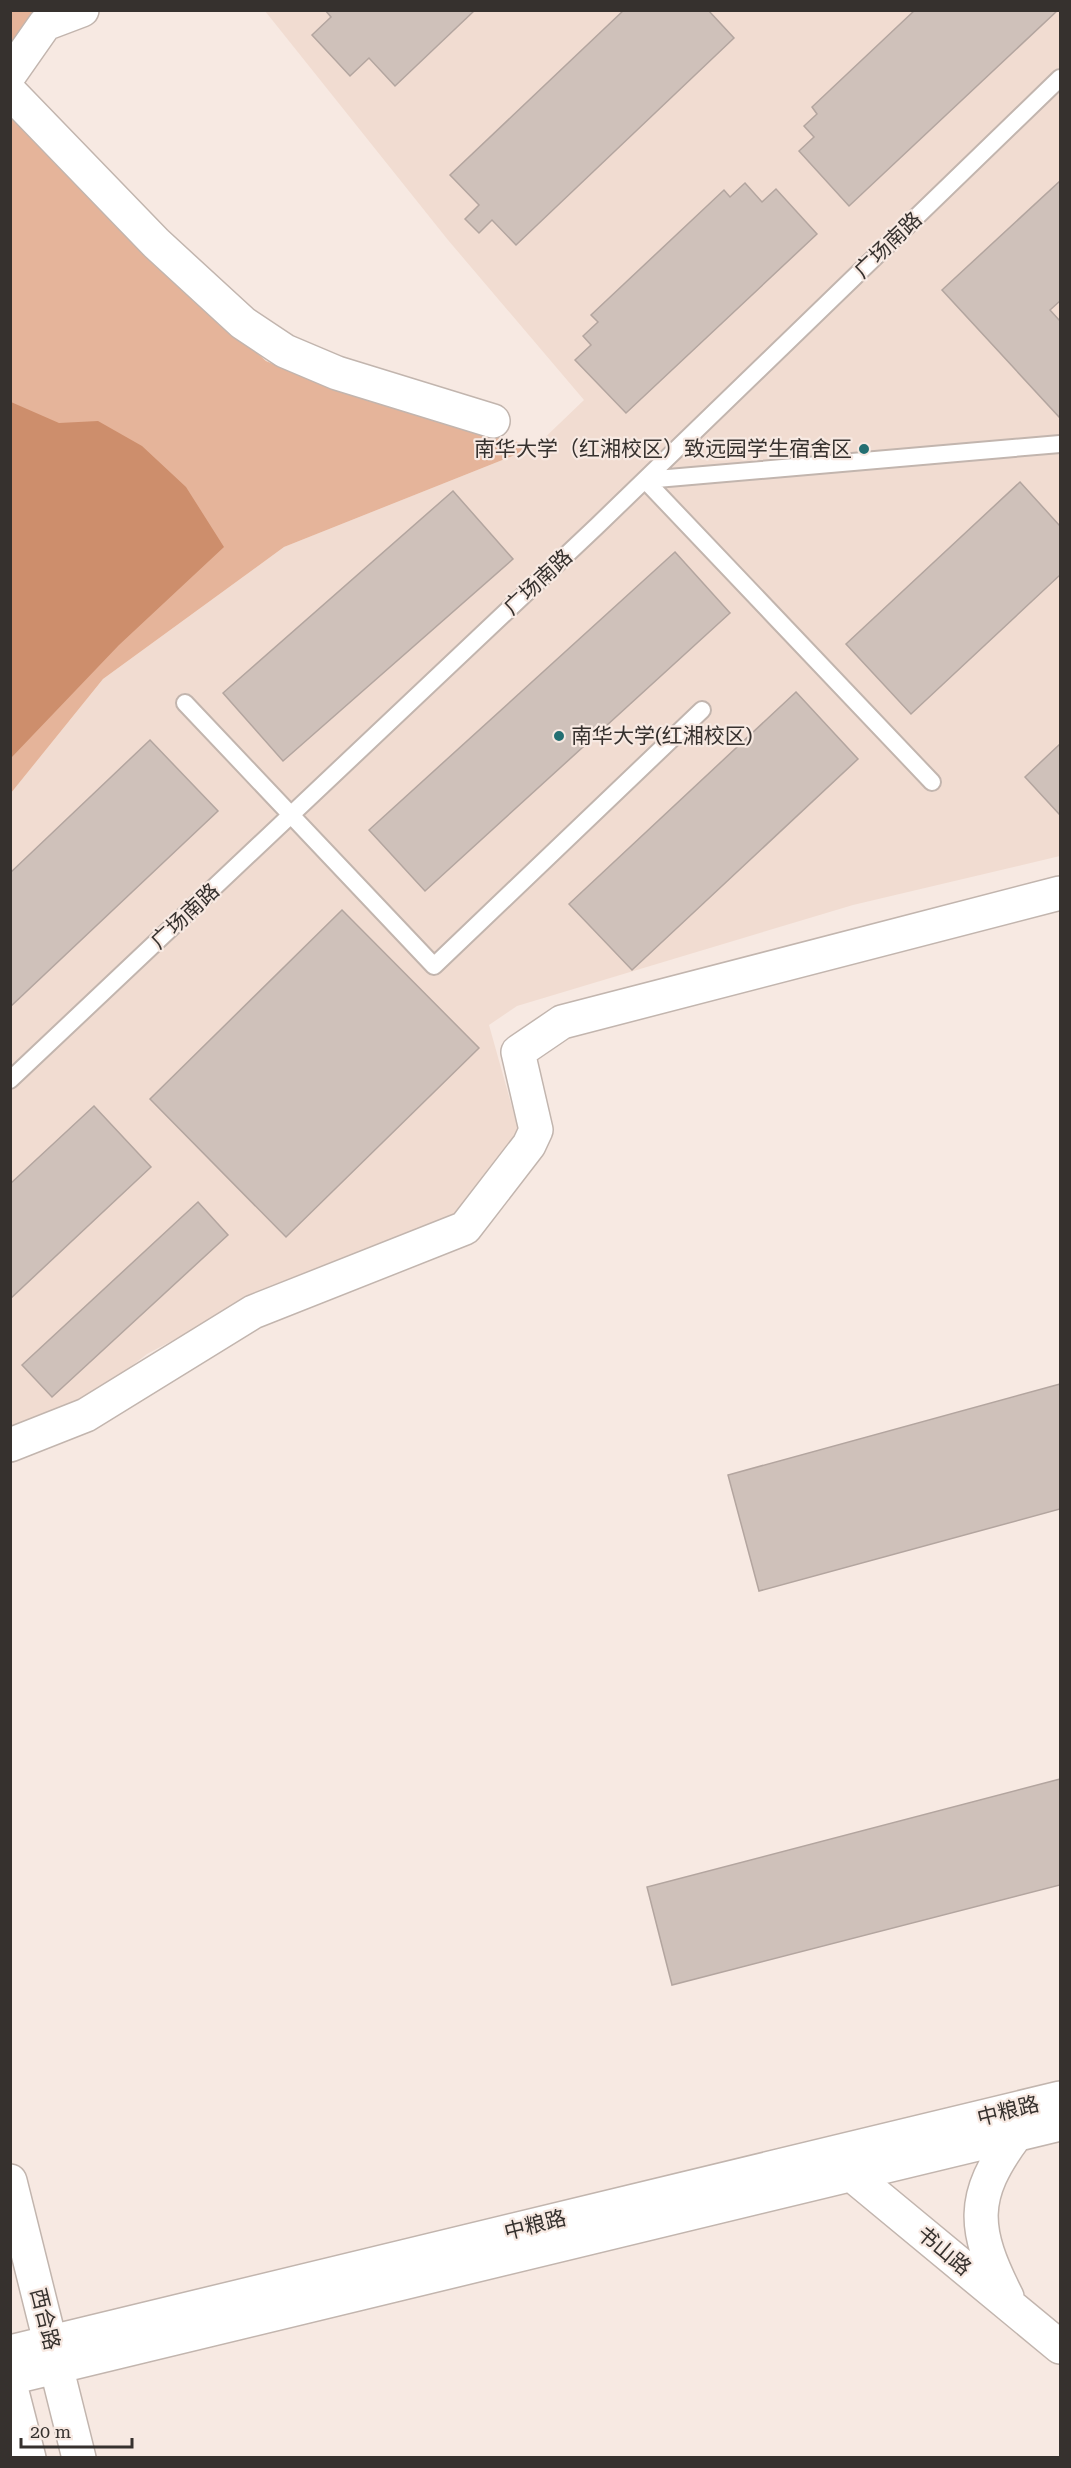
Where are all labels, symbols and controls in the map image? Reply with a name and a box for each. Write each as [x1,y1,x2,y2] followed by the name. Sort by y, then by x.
[849,207,927,283] street label: 广场南路
[474,437,852,461] place label: 南华大学（红湘校区）致远园学生宿舍区
[857,442,871,456] marker: 南华大学（红湘校区）致远园学生宿舍区
[499,545,577,619] street label: 广场南路
[571,724,753,748] place label: 南华大学(红湘校区)
[552,729,566,743] marker: 南华大学(红湘校区)
[146,879,224,953] street label: 广场南路
[975,2092,1041,2130] street label: 中粮路
[502,2206,568,2244] street label: 中粮路
[912,2222,976,2280] street label: 书山路
[26,2286,64,2352] street label: 西合路
[21,2411,132,2449] scale bar
[30,2421,71,2442] text: 20 m

